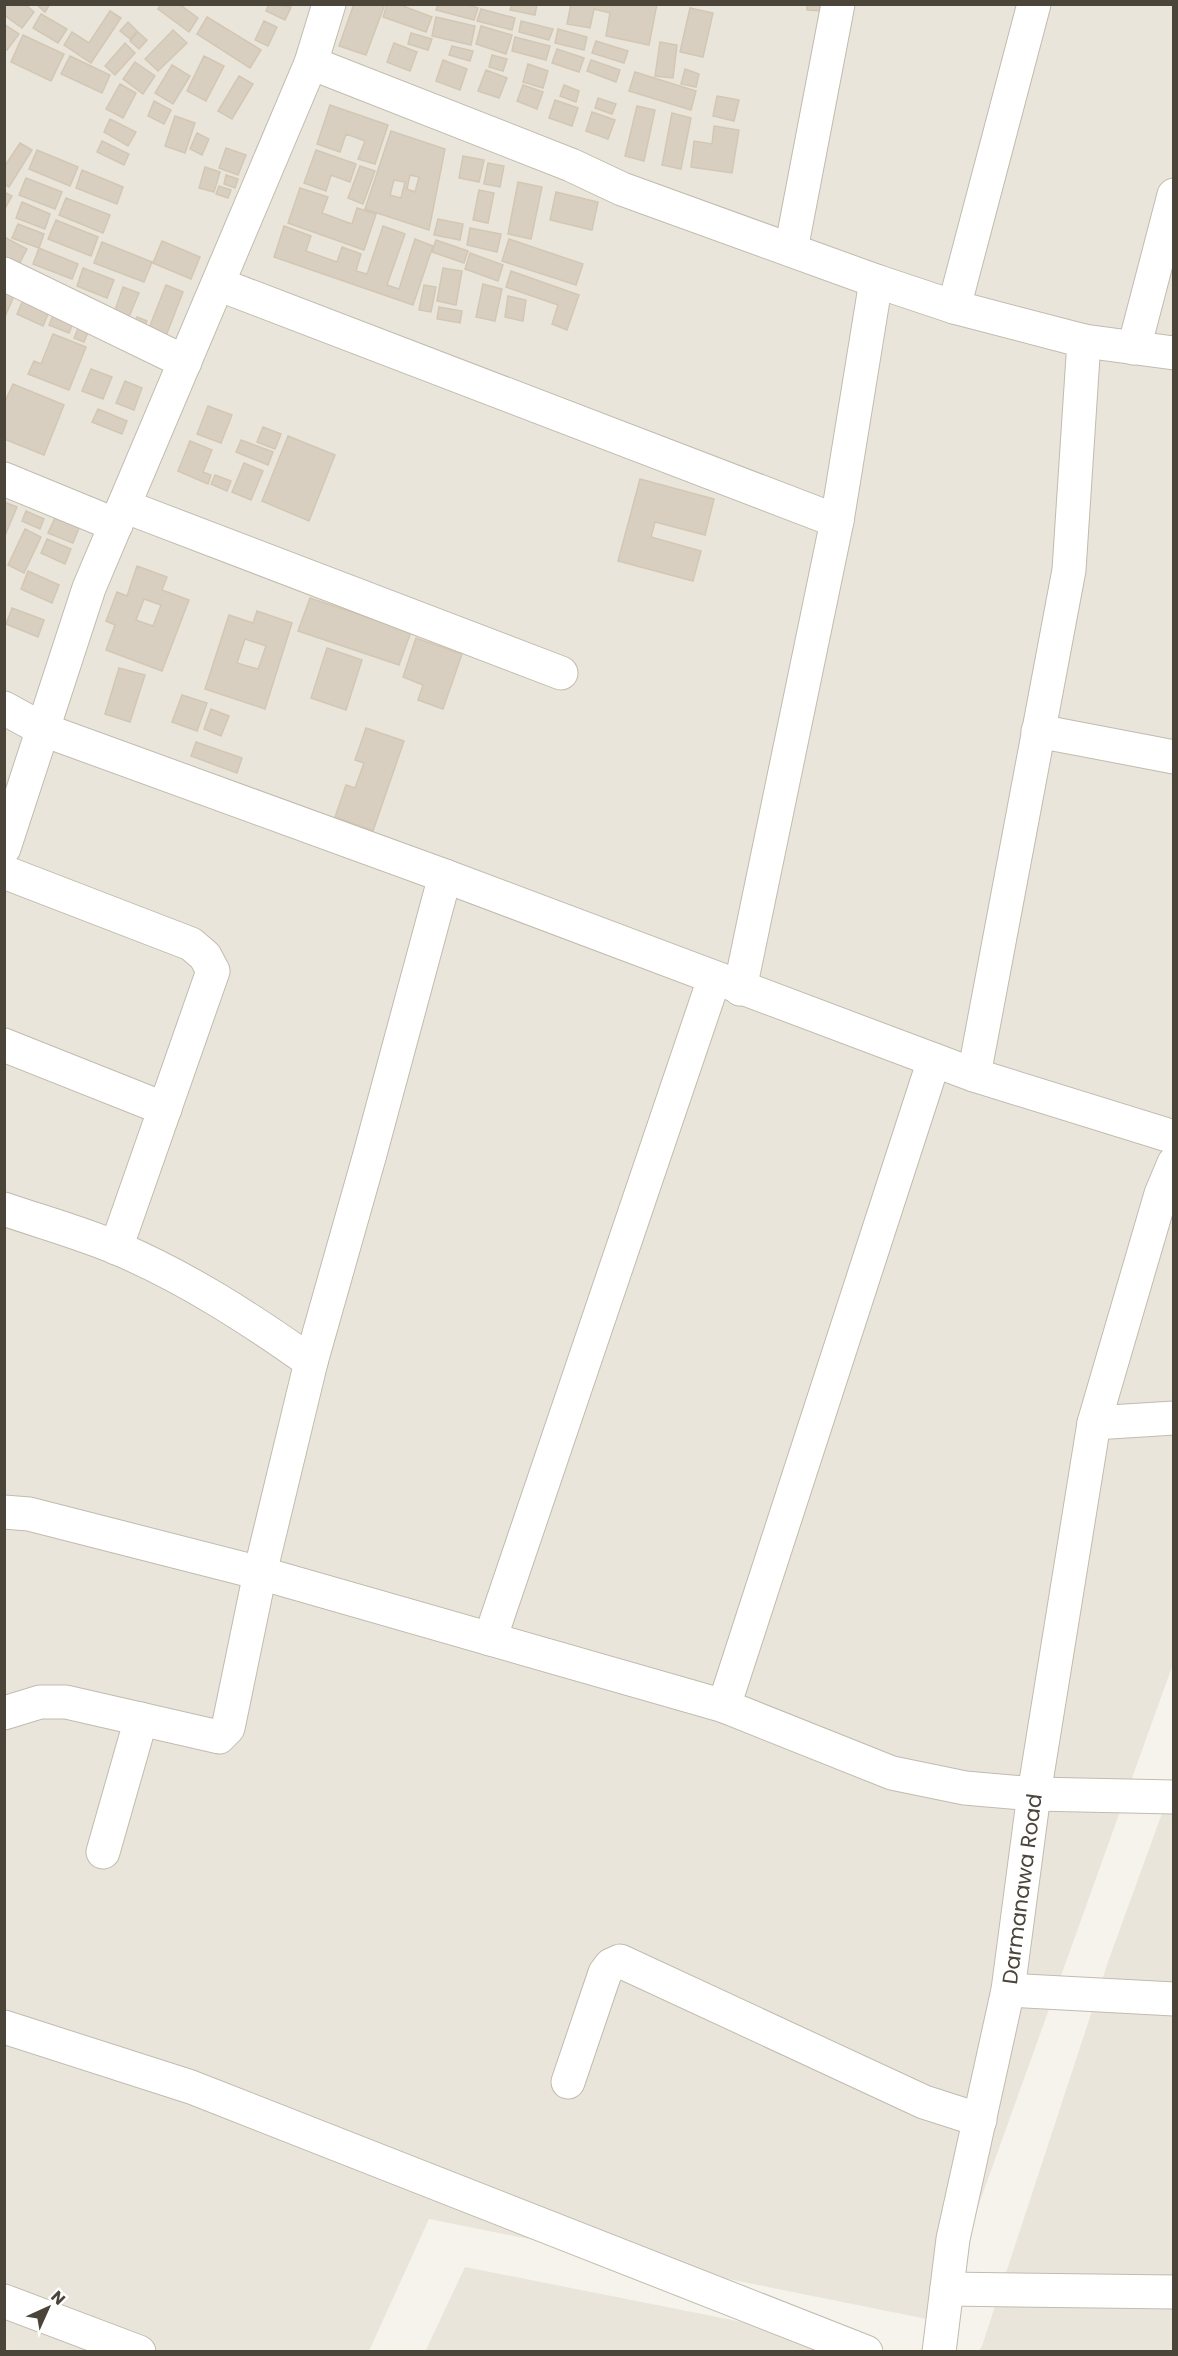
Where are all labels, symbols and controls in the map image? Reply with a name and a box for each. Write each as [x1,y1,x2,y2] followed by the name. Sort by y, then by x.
[994,1792,1048,1986] street label: Darmanawa Road
[18,2278,78,2338] north arrow
[46,2285,71,2310] text: N

